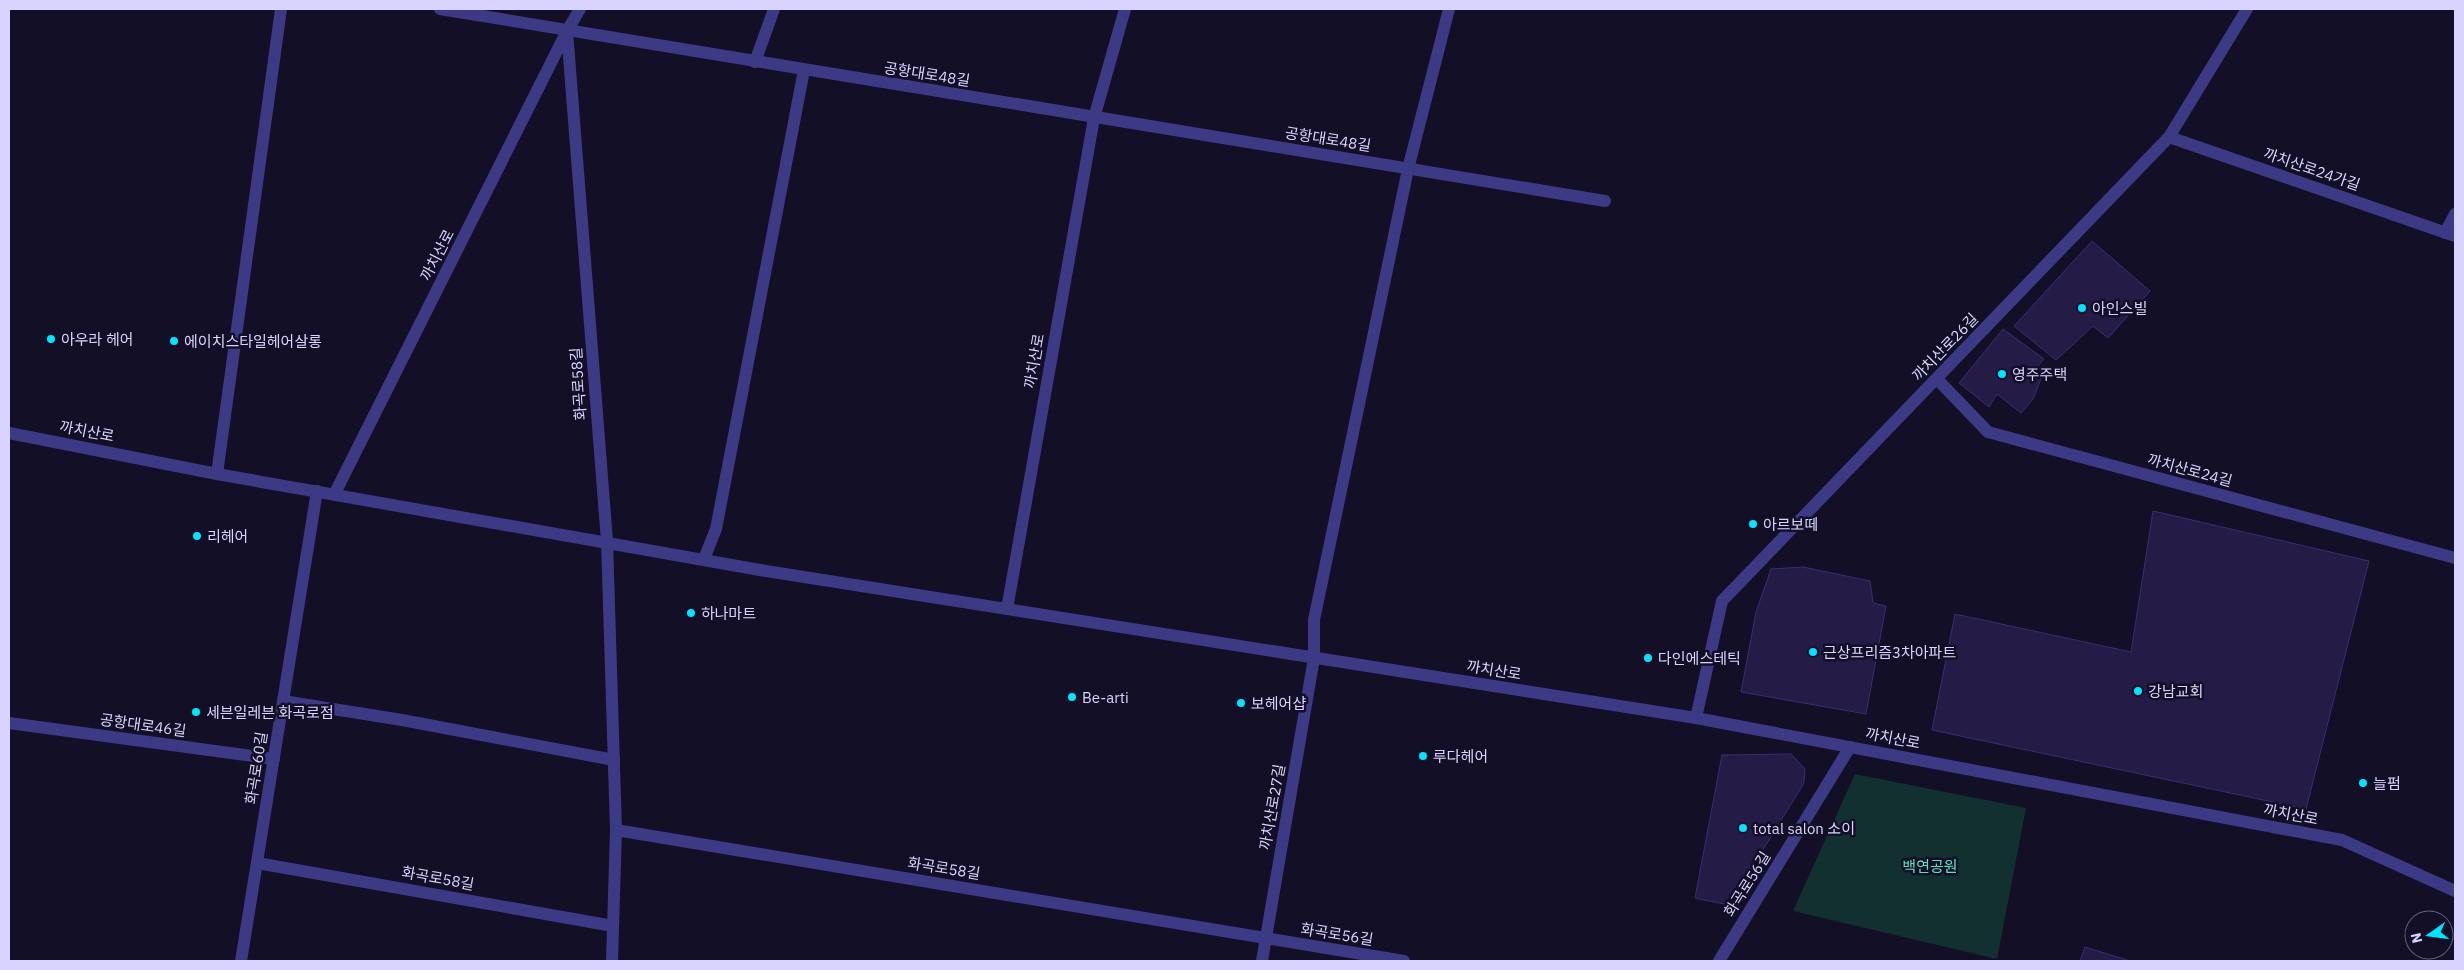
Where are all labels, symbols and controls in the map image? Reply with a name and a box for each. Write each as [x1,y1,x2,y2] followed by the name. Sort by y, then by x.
[883,58,971,90] street label: 공항대로48길
[1284,123,1372,155] street label: 공항대로48길
[2261,144,2363,194] street label: 까치산로24가길
[416,226,458,284] street label: 까치산로
[2092,299,2147,318] place label: 아인스빌
[2076,302,2088,314] marker: 아인스빌
[1908,309,1982,385] street label: 까치산로26길
[61,330,134,349] place label: 아우라 헤어
[184,332,322,351] place label: 에이치스타일헤어살롱
[1020,332,1048,390] street label: 까치산로
[45,333,57,345] marker: 아우라 헤어
[168,335,180,347] marker: 에이치스타일헤어살롱
[566,347,590,421] street label: 화곡로58길
[2012,365,2067,384] place label: 영주주택
[1996,368,2008,380] marker: 영주주택
[58,416,116,446] street label: 까치산로
[2146,450,2234,490] street label: 까치산로24길
[1763,515,1818,534] place label: 아르보떼
[1747,518,1759,530] marker: 아르보떼
[207,527,248,546] place label: 리헤어
[191,530,203,542] marker: 리헤어
[701,604,756,623] place label: 하나마트
[685,607,697,619] marker: 하나마트
[1823,643,1956,662] place label: 근상프리즘3차아파트
[1807,646,1819,658] marker: 근상프리즘3차아파트
[1658,649,1741,668] place label: 다인에스테틱
[1642,652,1654,664] marker: 다인에스테틱
[1465,656,1523,684] street label: 까치산로
[2148,682,2203,701] place label: 강남교회
[2132,685,2144,697] marker: 강남교회
[1082,688,1129,707] place label: Be-arti
[1066,691,1078,703] marker: Be-arti
[1251,694,1306,713] place label: 보헤어샵
[1235,697,1247,709] marker: 보헤어샵
[206,703,334,722] place label: 세븐일레븐 화곡로점
[190,706,202,718] marker: 세븐일레븐 화곡로점
[99,710,187,740] street label: 공항대로46길
[1864,723,1922,753] street label: 까치산로
[241,730,271,806] street label: 화곡로60길
[1433,747,1488,766] place label: 루다헤어
[1417,750,1429,762] marker: 루다헤어
[1255,763,1289,851] street label: 까치산로27길
[2373,774,2401,793] place label: 늘펌
[2357,777,2369,789] marker: 늘펌
[2262,799,2320,829] street label: 까치산로
[1753,819,1855,838] place label: total salon 소이
[1737,822,1749,834] marker: total salon 소이
[1720,848,1774,920] street label: 화곡로56길
[906,853,982,883] street label: 화곡로58길
[1902,857,1958,876] park label: 백연공원
[400,862,476,894] street label: 화곡로58길
[2404,910,2454,960] north arrow
[1299,919,1375,949] street label: 화곡로56길
[2406,931,2426,945] text: N

